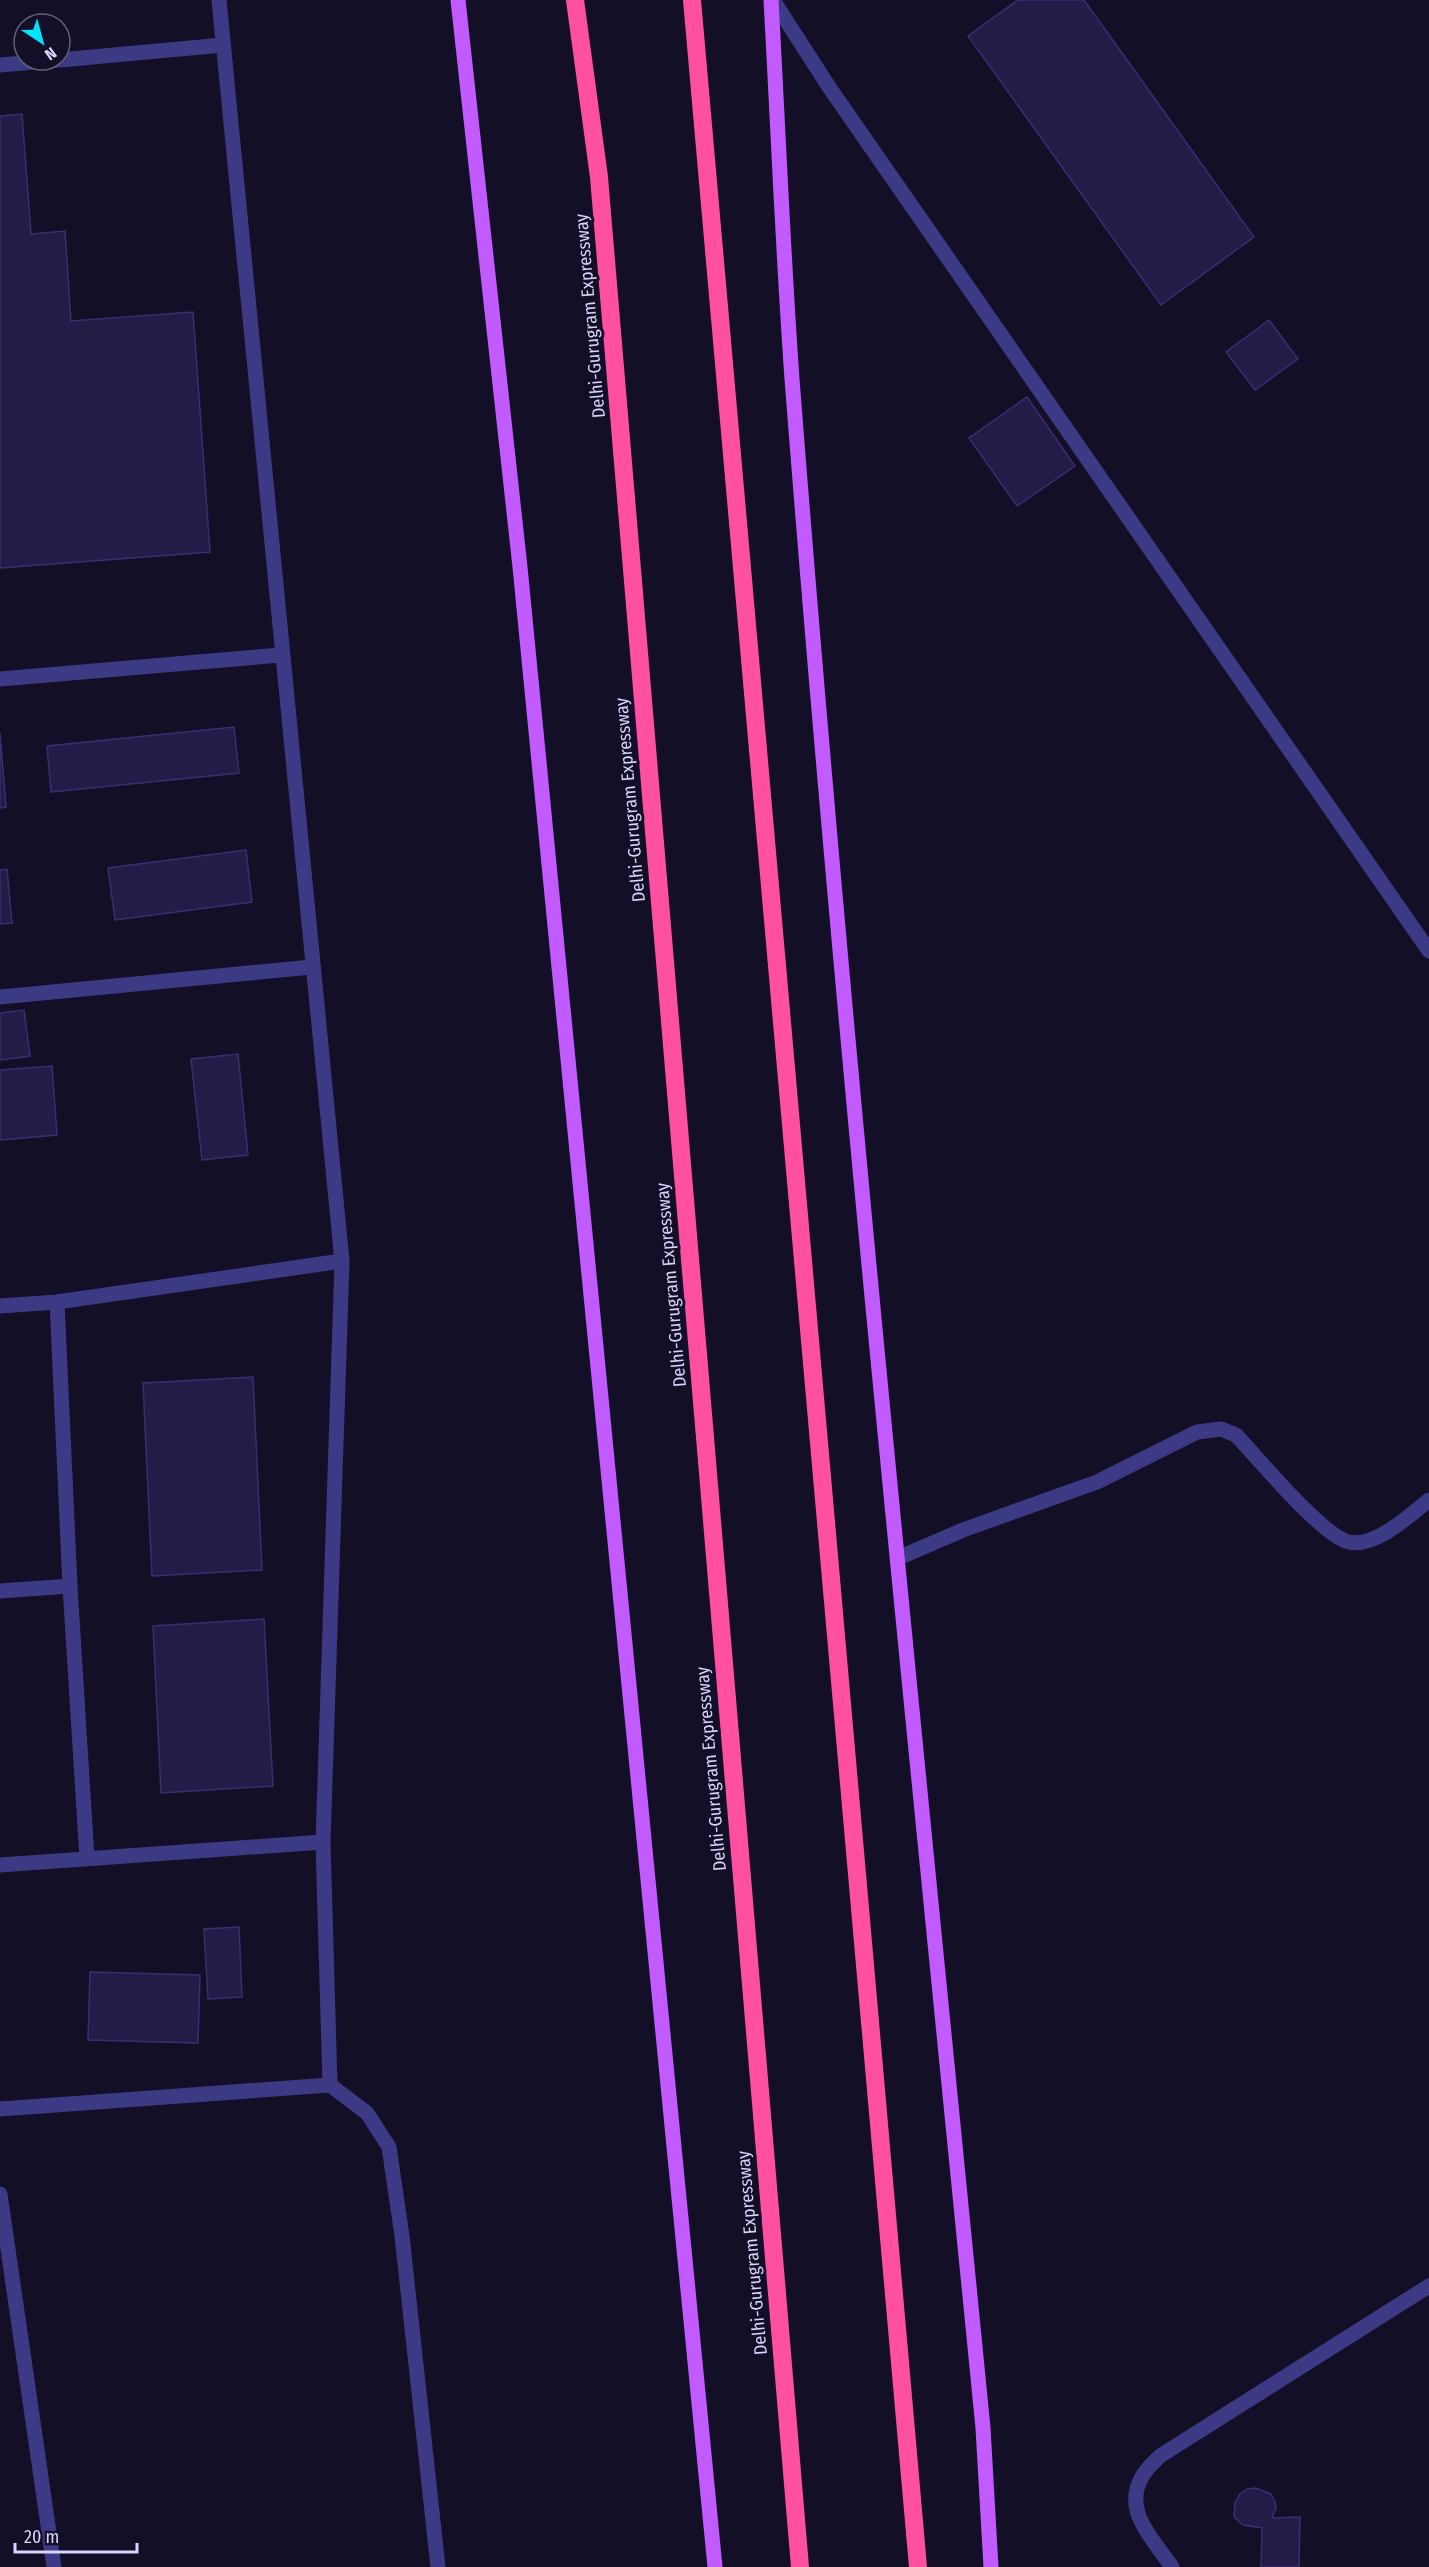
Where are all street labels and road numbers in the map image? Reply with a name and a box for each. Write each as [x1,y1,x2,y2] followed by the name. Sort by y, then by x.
[570,213,610,419] street label: Delhi-Gurugram Expressway
[610,697,650,903] street label: Delhi-Gurugram Expressway
[651,1182,691,1388] street label: Delhi-Gurugram Expressway
[691,1666,731,1872] street label: Delhi-Gurugram Expressway
[732,2150,772,2356] street label: Delhi-Gurugram Expressway

